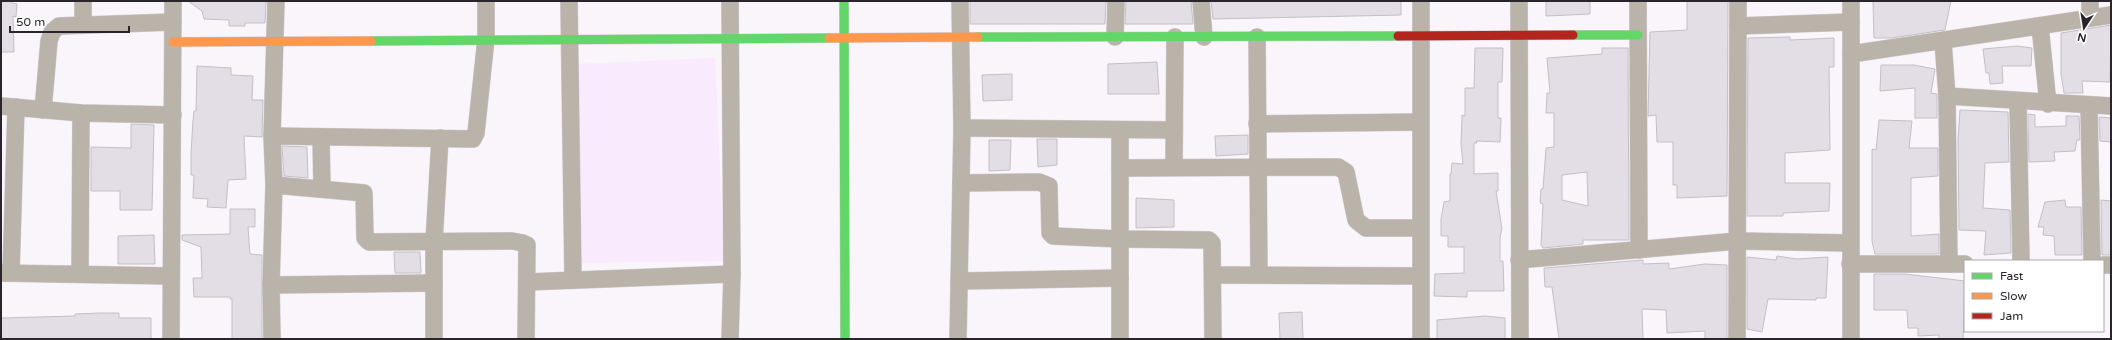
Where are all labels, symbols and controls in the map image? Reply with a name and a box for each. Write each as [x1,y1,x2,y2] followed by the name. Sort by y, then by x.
[10,8,129,34] scale bar
[2064,8,2104,48] north arrow
[16,15,45,29] text: 50 m
[2076,30,2088,45] text: N
[1964,260,2104,332] legend
[2000,269,2024,283] text: Fast
[2000,289,2027,303] text: Slow
[2000,309,2023,323] text: Jam

